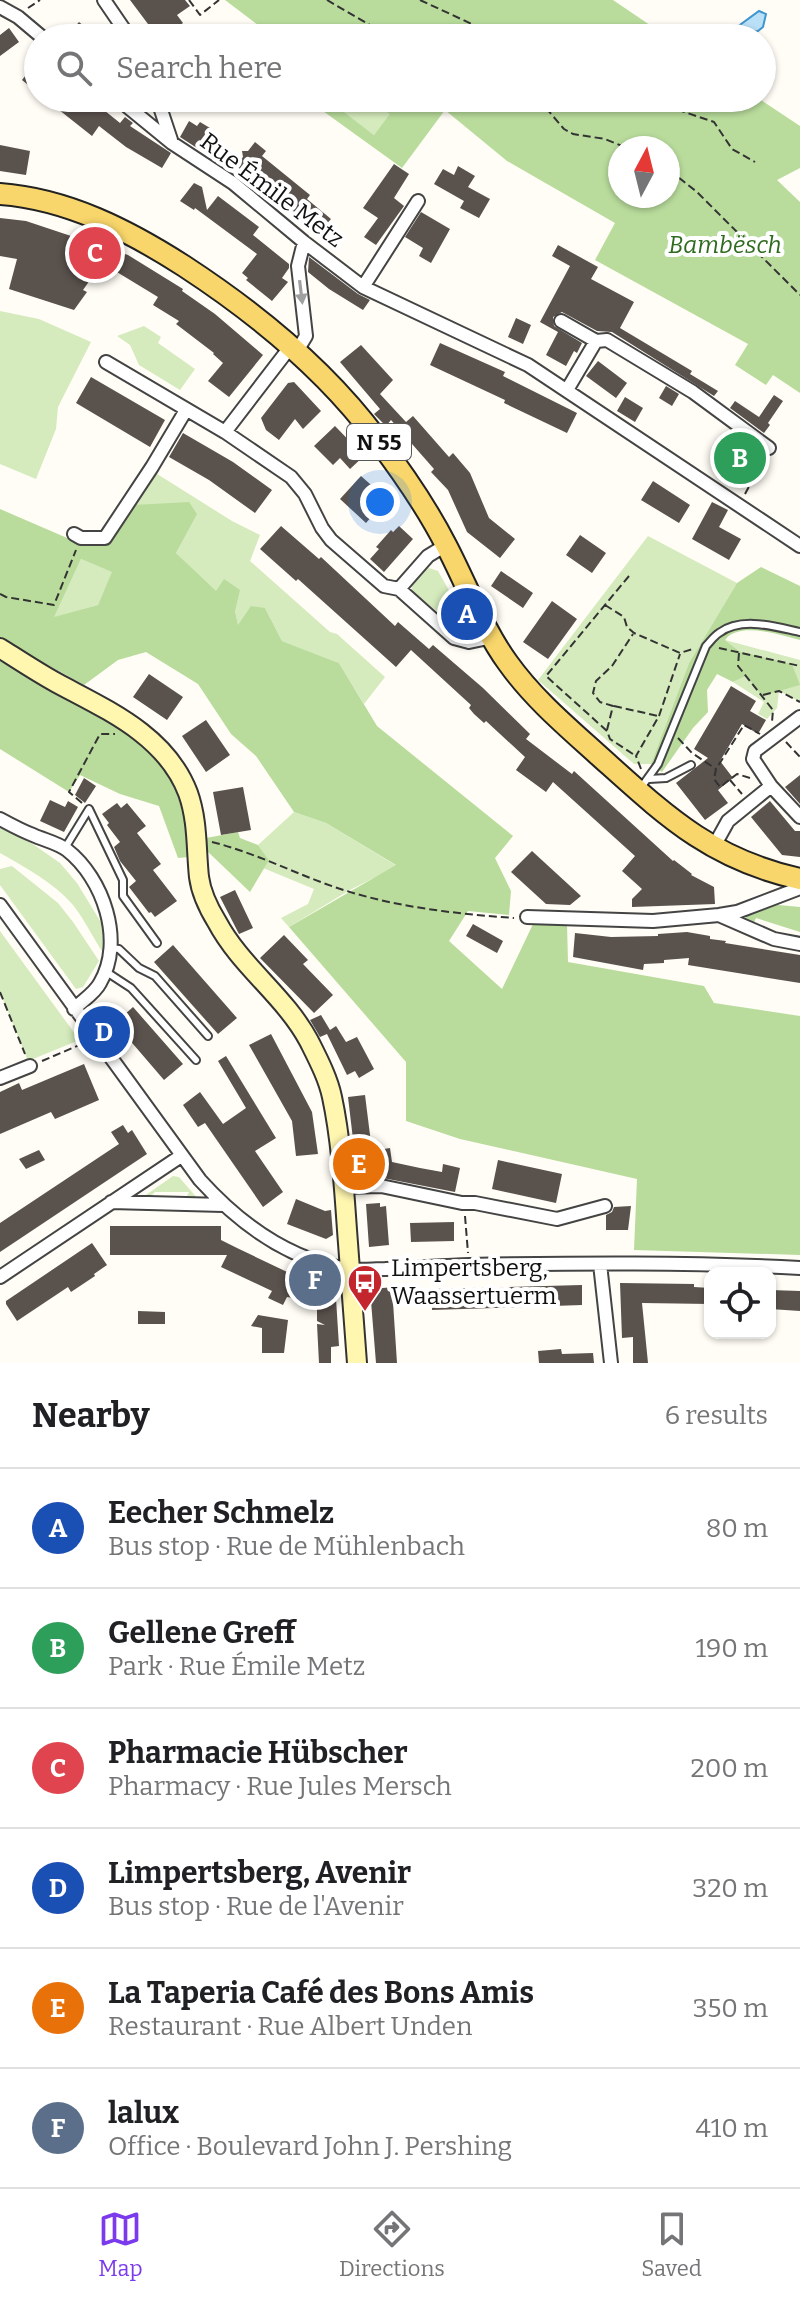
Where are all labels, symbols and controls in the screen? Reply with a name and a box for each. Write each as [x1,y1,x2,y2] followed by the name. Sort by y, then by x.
[24,24,776,112] search box
[52,46,96,90] icon: search
[116,50,283,86] text: Search here
[195,126,350,253] street label: Rue Émile Metz
[608,136,680,208] north arrow
[69,223,121,283] pin: C
[668,231,782,259] park label: Bambësch
[295,280,308,305] one-way arrow
[347,424,411,460] road number: N 55
[714,428,766,488] pin: B
[360,482,400,522] your location
[441,584,493,644] pin: A
[78,1002,130,1062] pin: D
[333,1134,385,1194] pin: E
[289,1250,341,1310] pin: F
[391,1254,556,1310] place label: Limpertsberg, Waassertuerm
[346,1263,384,1313] bus stop icon: Limpertsberg, Waassertuerm
[704,1267,776,1339] map controls
[704,1267,776,1339] button: locate
[32,1395,150,1436] text: Nearby
[665,1400,768,1431] text: 6 results
[108,1495,334,1531] text: Eecher Schmelz
[49,1513,67,1544] text: A
[706,1513,768,1544] text: 80 m
[108,1531,465,1562] text: Bus stop · Rue de Mühlenbach
[108,1615,295,1651] text: Gellene Greff
[50,1633,66,1664] text: B
[696,1633,768,1664] text: 190 m
[108,1651,365,1682] text: Park · Rue Émile Metz
[108,1735,408,1771] text: Pharmacie Hübscher
[50,1753,66,1784] text: C
[691,1753,768,1784] text: 200 m
[108,1771,452,1802] text: Pharmacy · Rue Jules Mersch
[108,1855,411,1891] text: Limpertsberg, Avenir
[49,1873,67,1904] text: D
[692,1873,768,1904] text: 320 m
[108,1891,404,1922] text: Bus stop · Rue de l'Avenir
[108,1975,534,2011] text: La Taperia Café des Bons Amis
[50,1993,66,2024] text: E
[693,1993,768,2024] text: 350 m
[108,2011,473,2042] text: Restaurant · Rue Albert Unden
[108,2095,179,2131] text: lalux
[51,2113,65,2144] text: F
[696,2113,768,2144] text: 410 m
[108,2131,512,2162] text: Office · Boulevard John J. Pershing
[98,2207,143,2282] tab: Map
[339,2207,445,2282] tab: Directions
[641,2207,702,2282] tab: Saved

